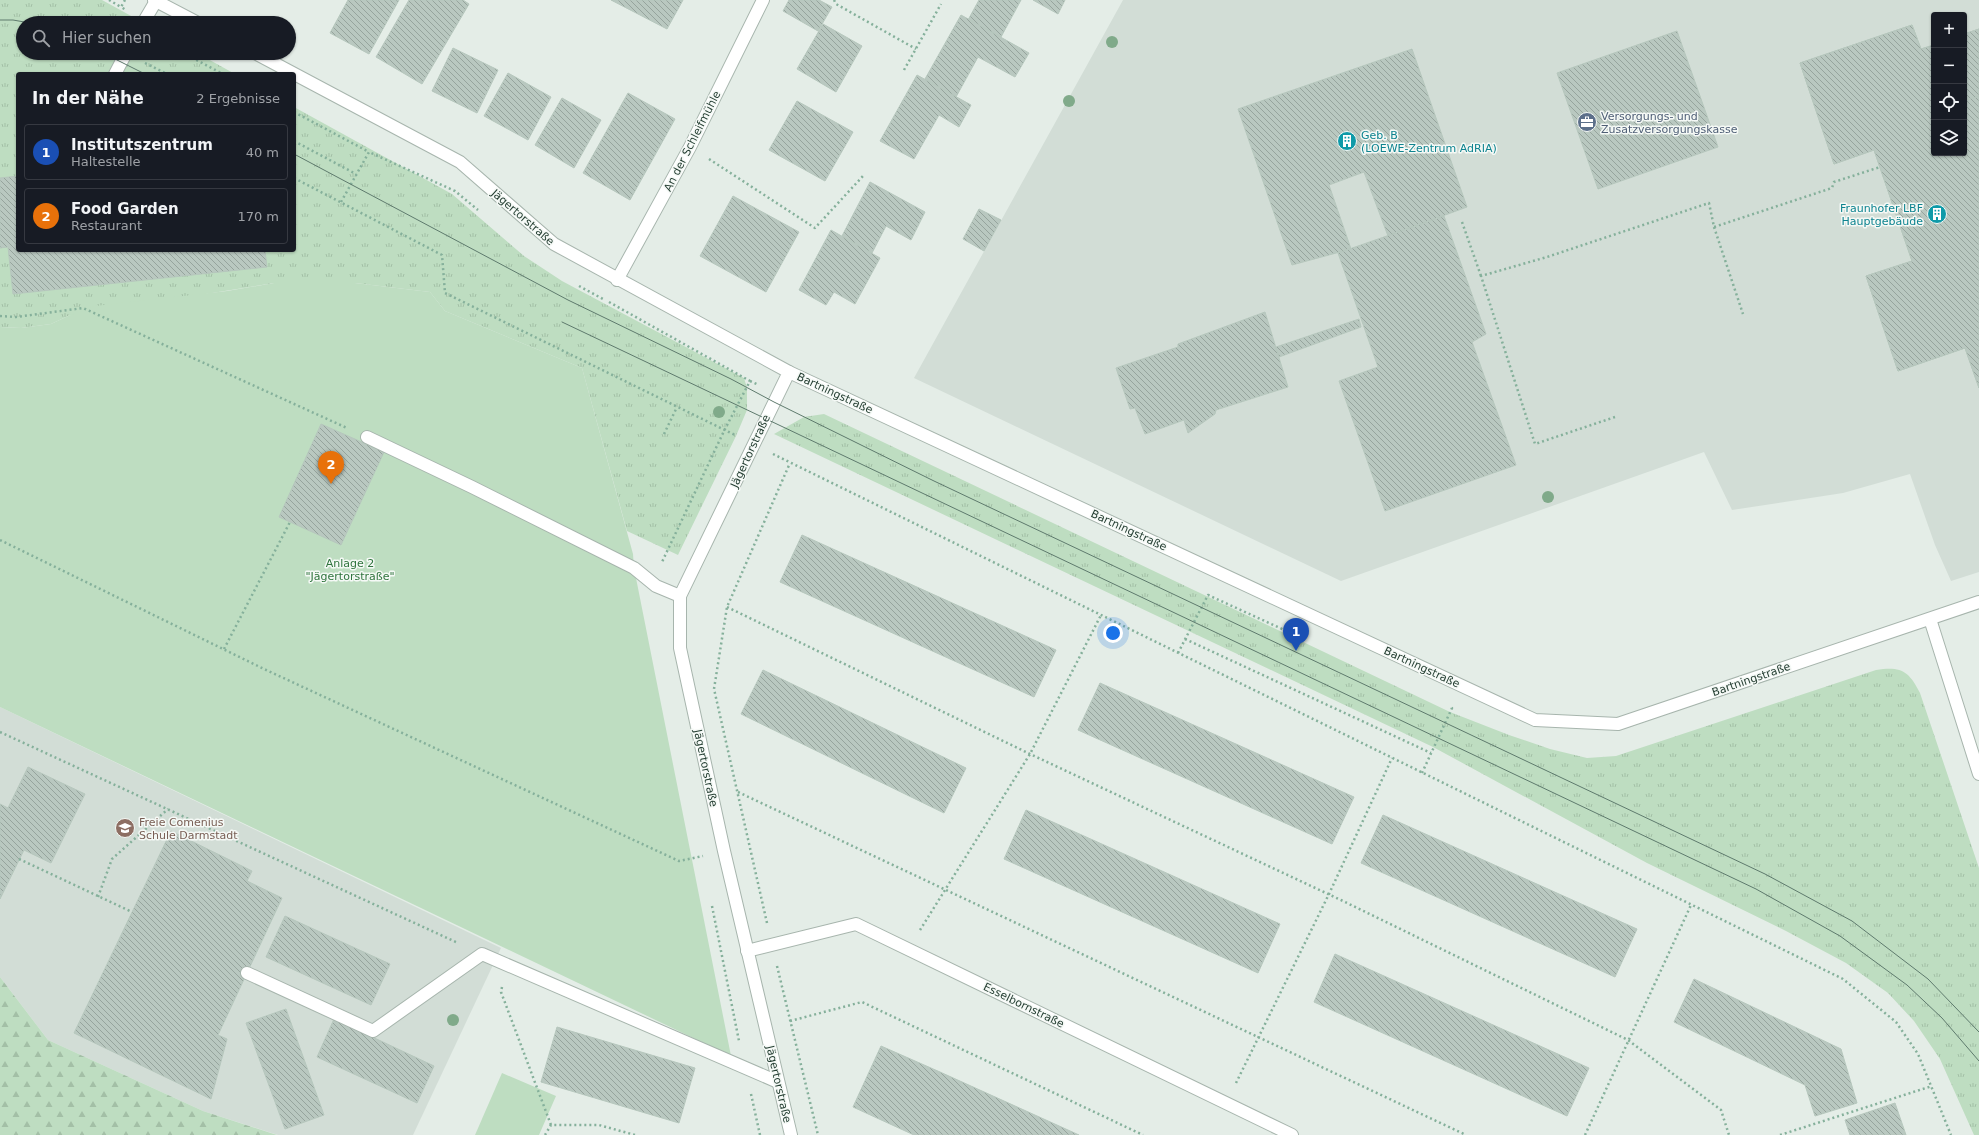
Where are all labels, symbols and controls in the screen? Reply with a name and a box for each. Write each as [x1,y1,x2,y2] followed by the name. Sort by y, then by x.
[1931,12,1967,156] map controls
[1931,12,1967,48] button: +
[16,16,296,60] search box
[30,27,52,49] icon: search
[62,29,151,47] text: Hier suchen
[1931,48,1967,84] button: −
[1931,84,1967,120] button: locate
[32,88,144,108] text: In der Nähe
[661,89,724,194] street label: An der Schleifmühle
[196,91,280,106] text: 2 Ergebnisse
[1601,110,1738,136] place label: Versorgungs- und Zusatzversorgungskasse
[1576,111,1598,133] office icon: Versorgungs- und Zusatzversorgungskasse
[1931,120,1967,156] button: layers
[1361,129,1497,155] place label: Geb. B (LOEWE-Zentrum AdRIA)
[1336,130,1358,152] building icon: Geb. B (LOEWE-Zentrum AdRIA)
[71,136,213,154] text: Institutszentrum
[41,145,51,160] text: 1
[246,145,279,160] text: 40 m
[71,154,141,169] text: Haltestelle
[488,186,557,248] street label: Jägertorstraße
[71,200,179,218] text: Food Garden
[1840,202,1923,228] place label: Fraunhofer LBF Hauptgebäude
[1926,203,1948,225] building icon: Fraunhofer LBF Hauptgebäude
[41,209,51,224] text: 2
[237,209,279,224] text: 170 m
[71,218,142,233] text: Restaurant
[795,370,875,417] street label: Bartningstraße
[727,413,773,491] street label: Jägertorstraße
[318,451,344,484] pin: 2
[1089,507,1169,554] street label: Bartningstraße
[306,557,394,583] park label: Anlage 2 "Jägertorstraße"
[1283,618,1309,651] pin: 1
[1103,623,1123,643] your location
[1382,644,1462,691] street label: Bartningstraße
[1710,660,1792,699] street label: Bartningstraße
[691,727,720,808] street label: Jägertorstraße
[139,816,238,842] place label: Freie Comenius Schule Darmstadt
[114,817,136,839] school or university icon: Freie Comenius Schule Darmstadt
[981,980,1066,1031] street label: Esselbornstraße
[763,1043,794,1124] street label: Jägertorstraße

